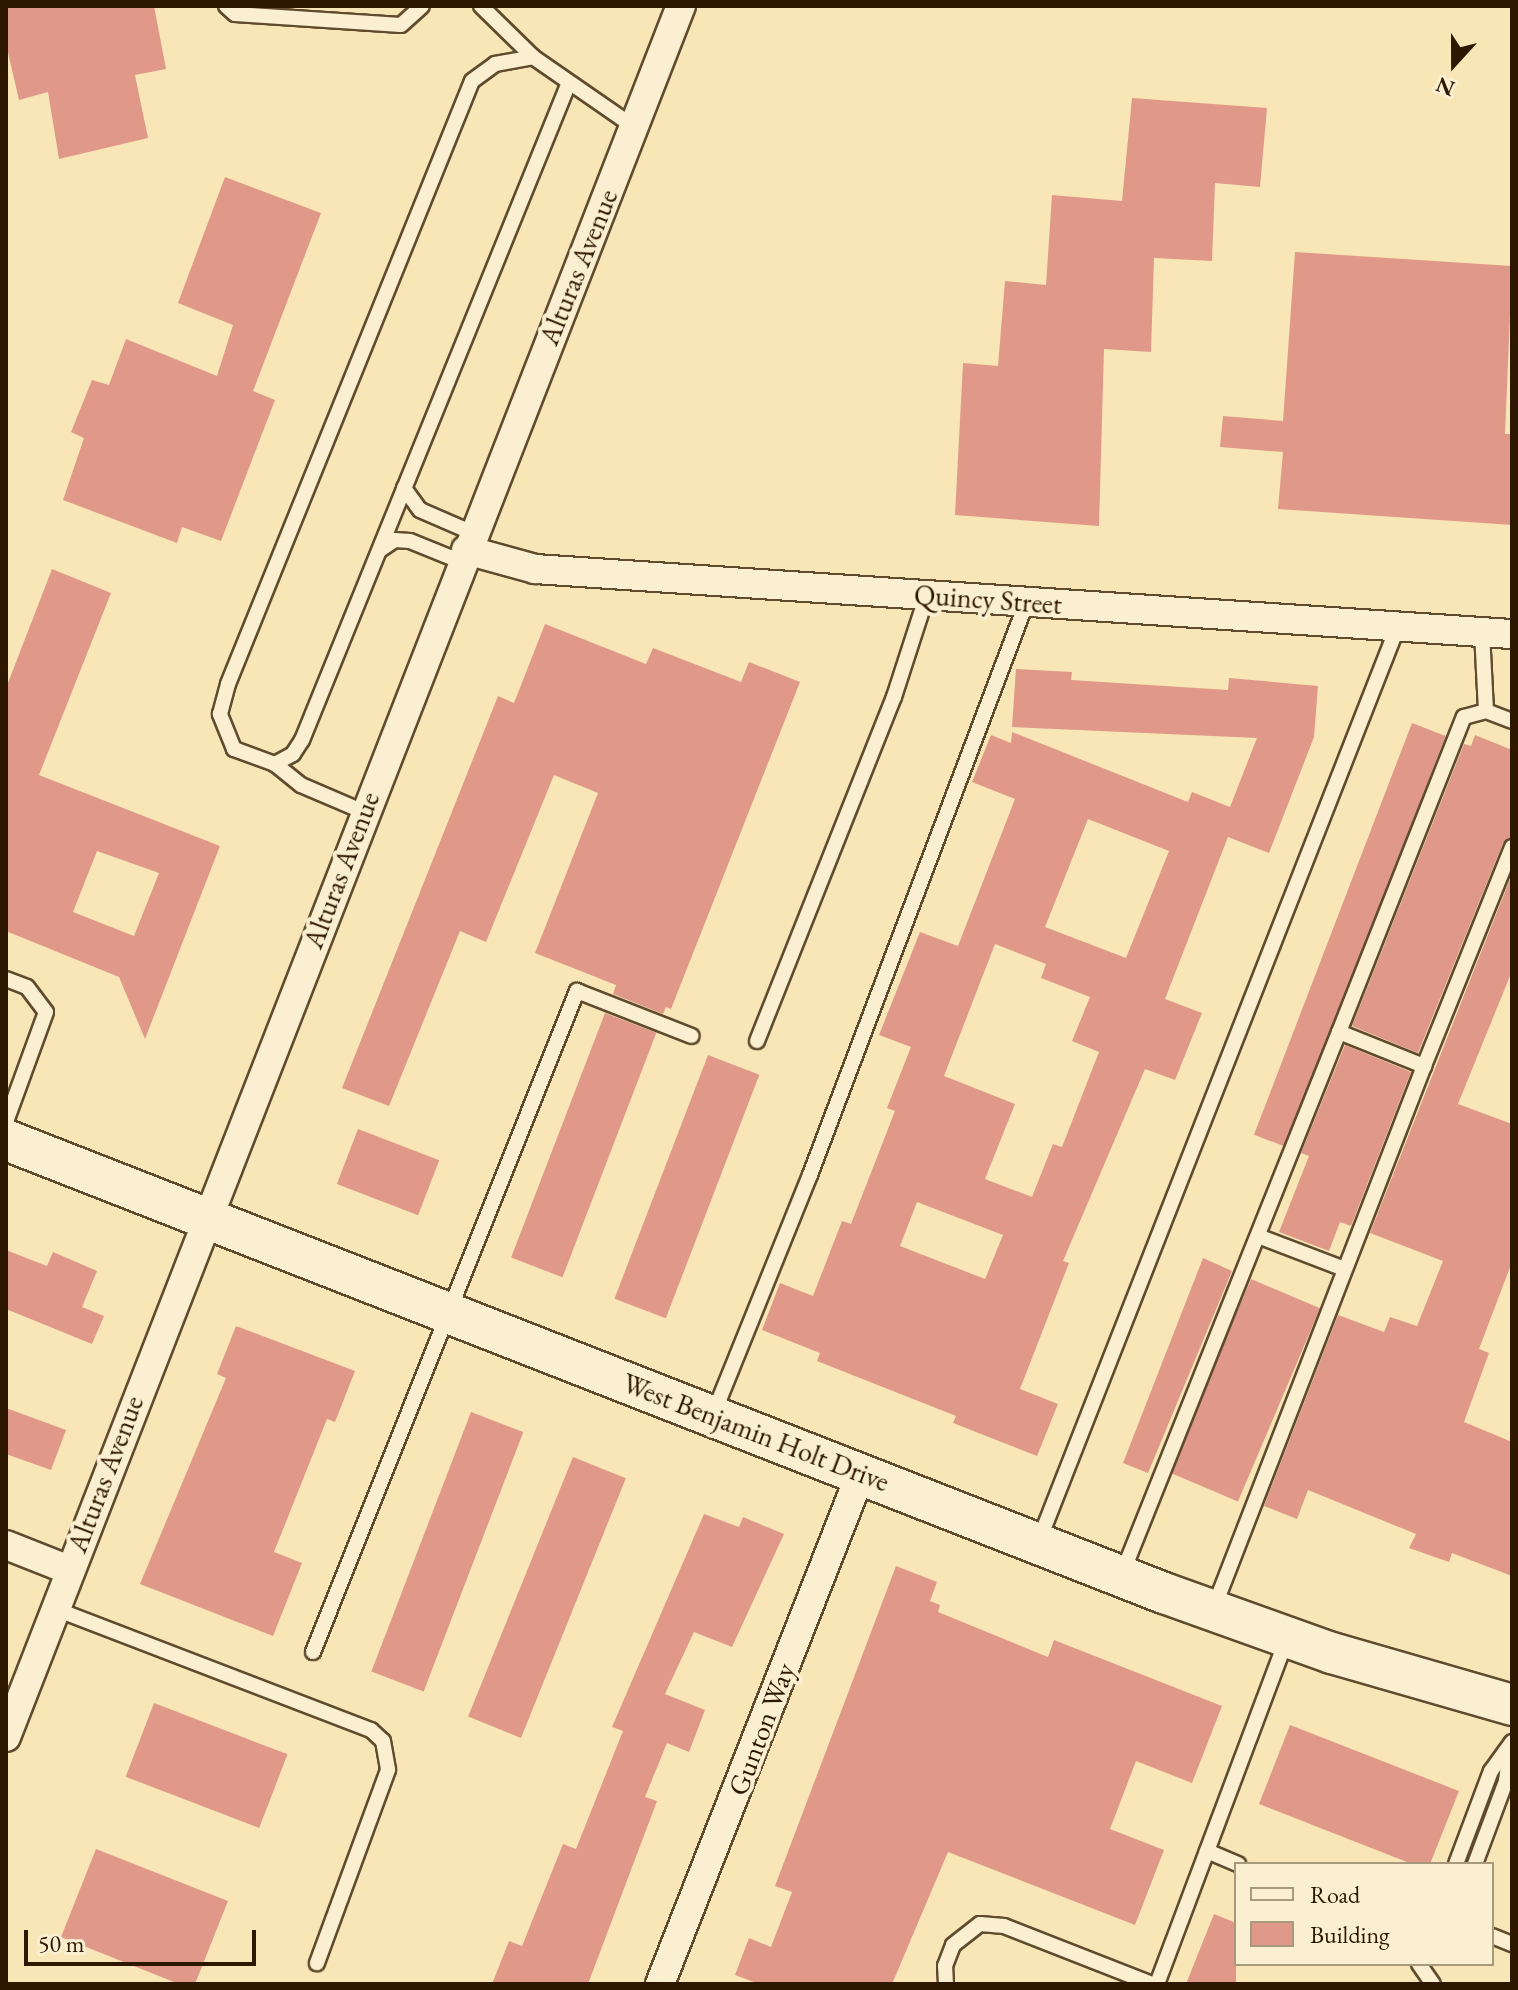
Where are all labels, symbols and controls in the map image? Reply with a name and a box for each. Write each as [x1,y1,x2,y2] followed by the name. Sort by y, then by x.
[1414,24,1494,104] north arrow
[1432,70,1459,104] text: N
[531,184,625,350] street label: Alturas Avenue
[913,577,1063,621] street label: Quincy Street
[296,787,386,953] street label: Alturas Avenue
[618,1366,894,1498] street label: West Benjamin Holt Drive
[60,1391,150,1557] street label: Alturas Avenue
[720,1658,802,1800] street label: Gunton Way
[1234,1862,1494,1966] legend
[1310,1879,1360,1910] text: Road
[28,1914,260,1964] scale bar
[1310,1919,1390,1950] text: Building
[38,1928,85,1959] text: 50 m

